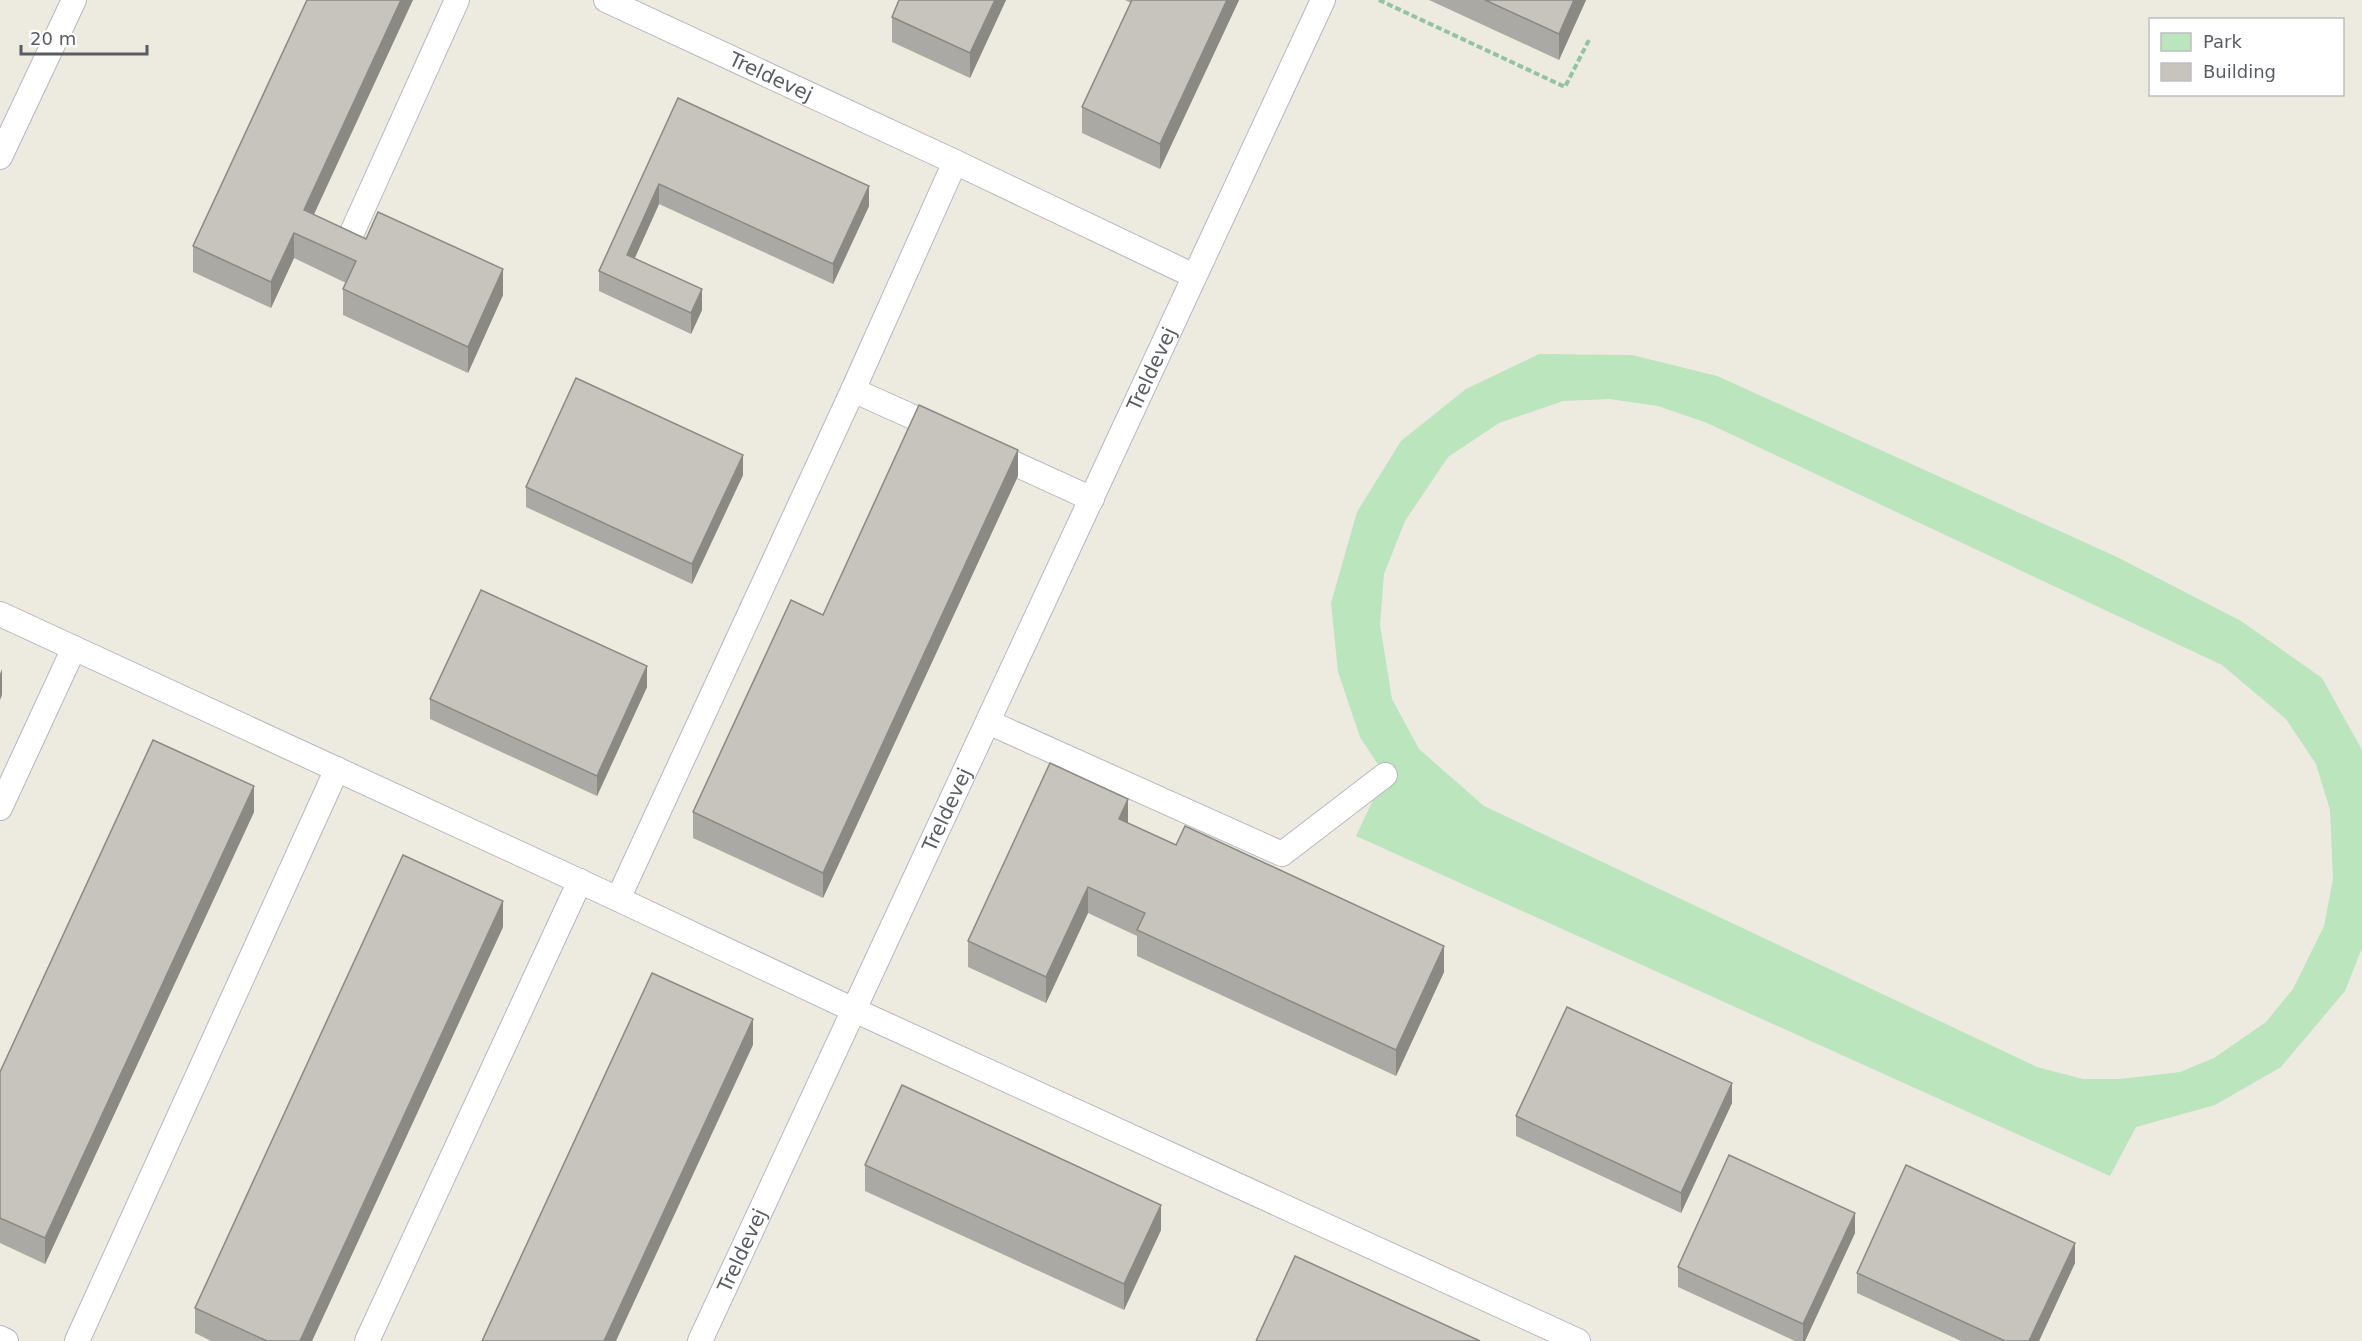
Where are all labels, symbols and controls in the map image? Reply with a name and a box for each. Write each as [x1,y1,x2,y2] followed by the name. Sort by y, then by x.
[21,18,147,56] scale bar
[2149,18,2344,96] legend
[30,28,76,49] text: 20 m
[2203,31,2242,52] text: Park
[724,46,817,106] street label: Treldevej
[2203,61,2276,82] text: Building
[1121,323,1181,415] street label: Treldevej
[917,764,977,856] street label: Treldevej
[712,1205,772,1297] street label: Treldevej

